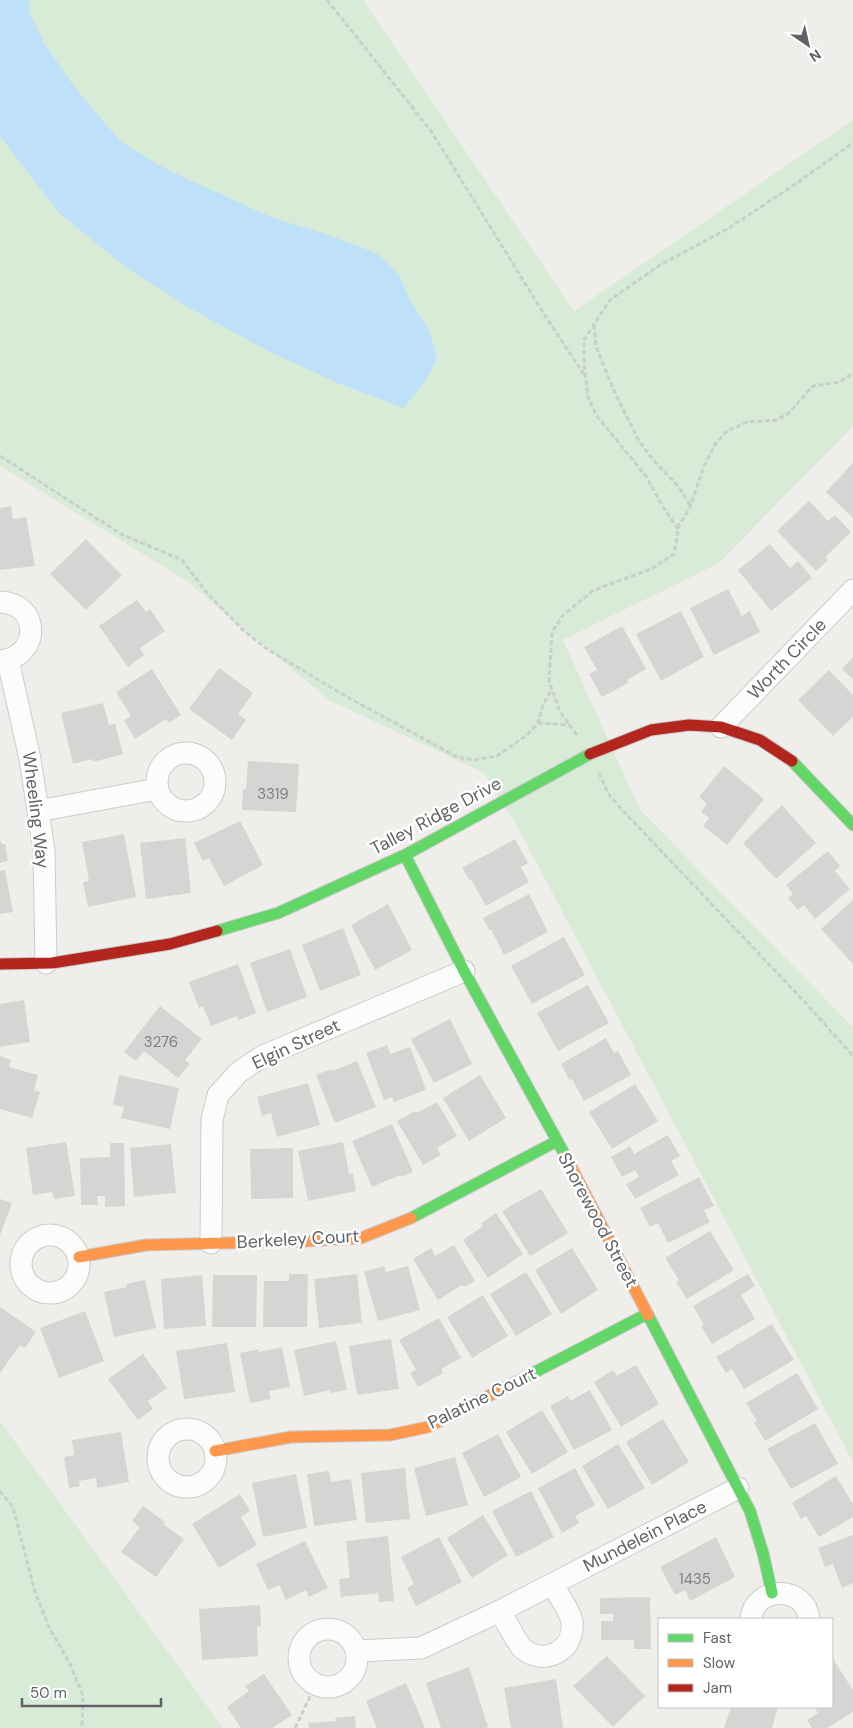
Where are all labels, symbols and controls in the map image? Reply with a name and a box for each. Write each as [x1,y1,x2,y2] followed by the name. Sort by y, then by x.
[783,20,833,70] north arrow
[806,45,825,66] text: N
[742,613,832,705] street label: Worth Circle
[17,750,55,870] street label: Wheeling Way
[366,771,506,861] street label: Talley Ridge Drive
[257,784,289,804] house number: 3319
[248,1013,344,1075] street label: Elgin Street
[144,1032,178,1052] house number: 3276
[552,1148,644,1292] street label: Shorewood Street
[236,1224,360,1254] street label: Berkeley Court
[424,1361,540,1435] street label: Palatine Court
[579,1494,711,1578] street label: Mundelein Place
[679,1569,711,1589] house number: 1435
[658,1618,833,1708] legend
[703,1628,732,1648] text: Fast
[703,1653,736,1673] text: Slow
[22,1676,161,1708] scale bar
[703,1678,732,1698] text: Jam
[30,1683,67,1703] text: 50 m

